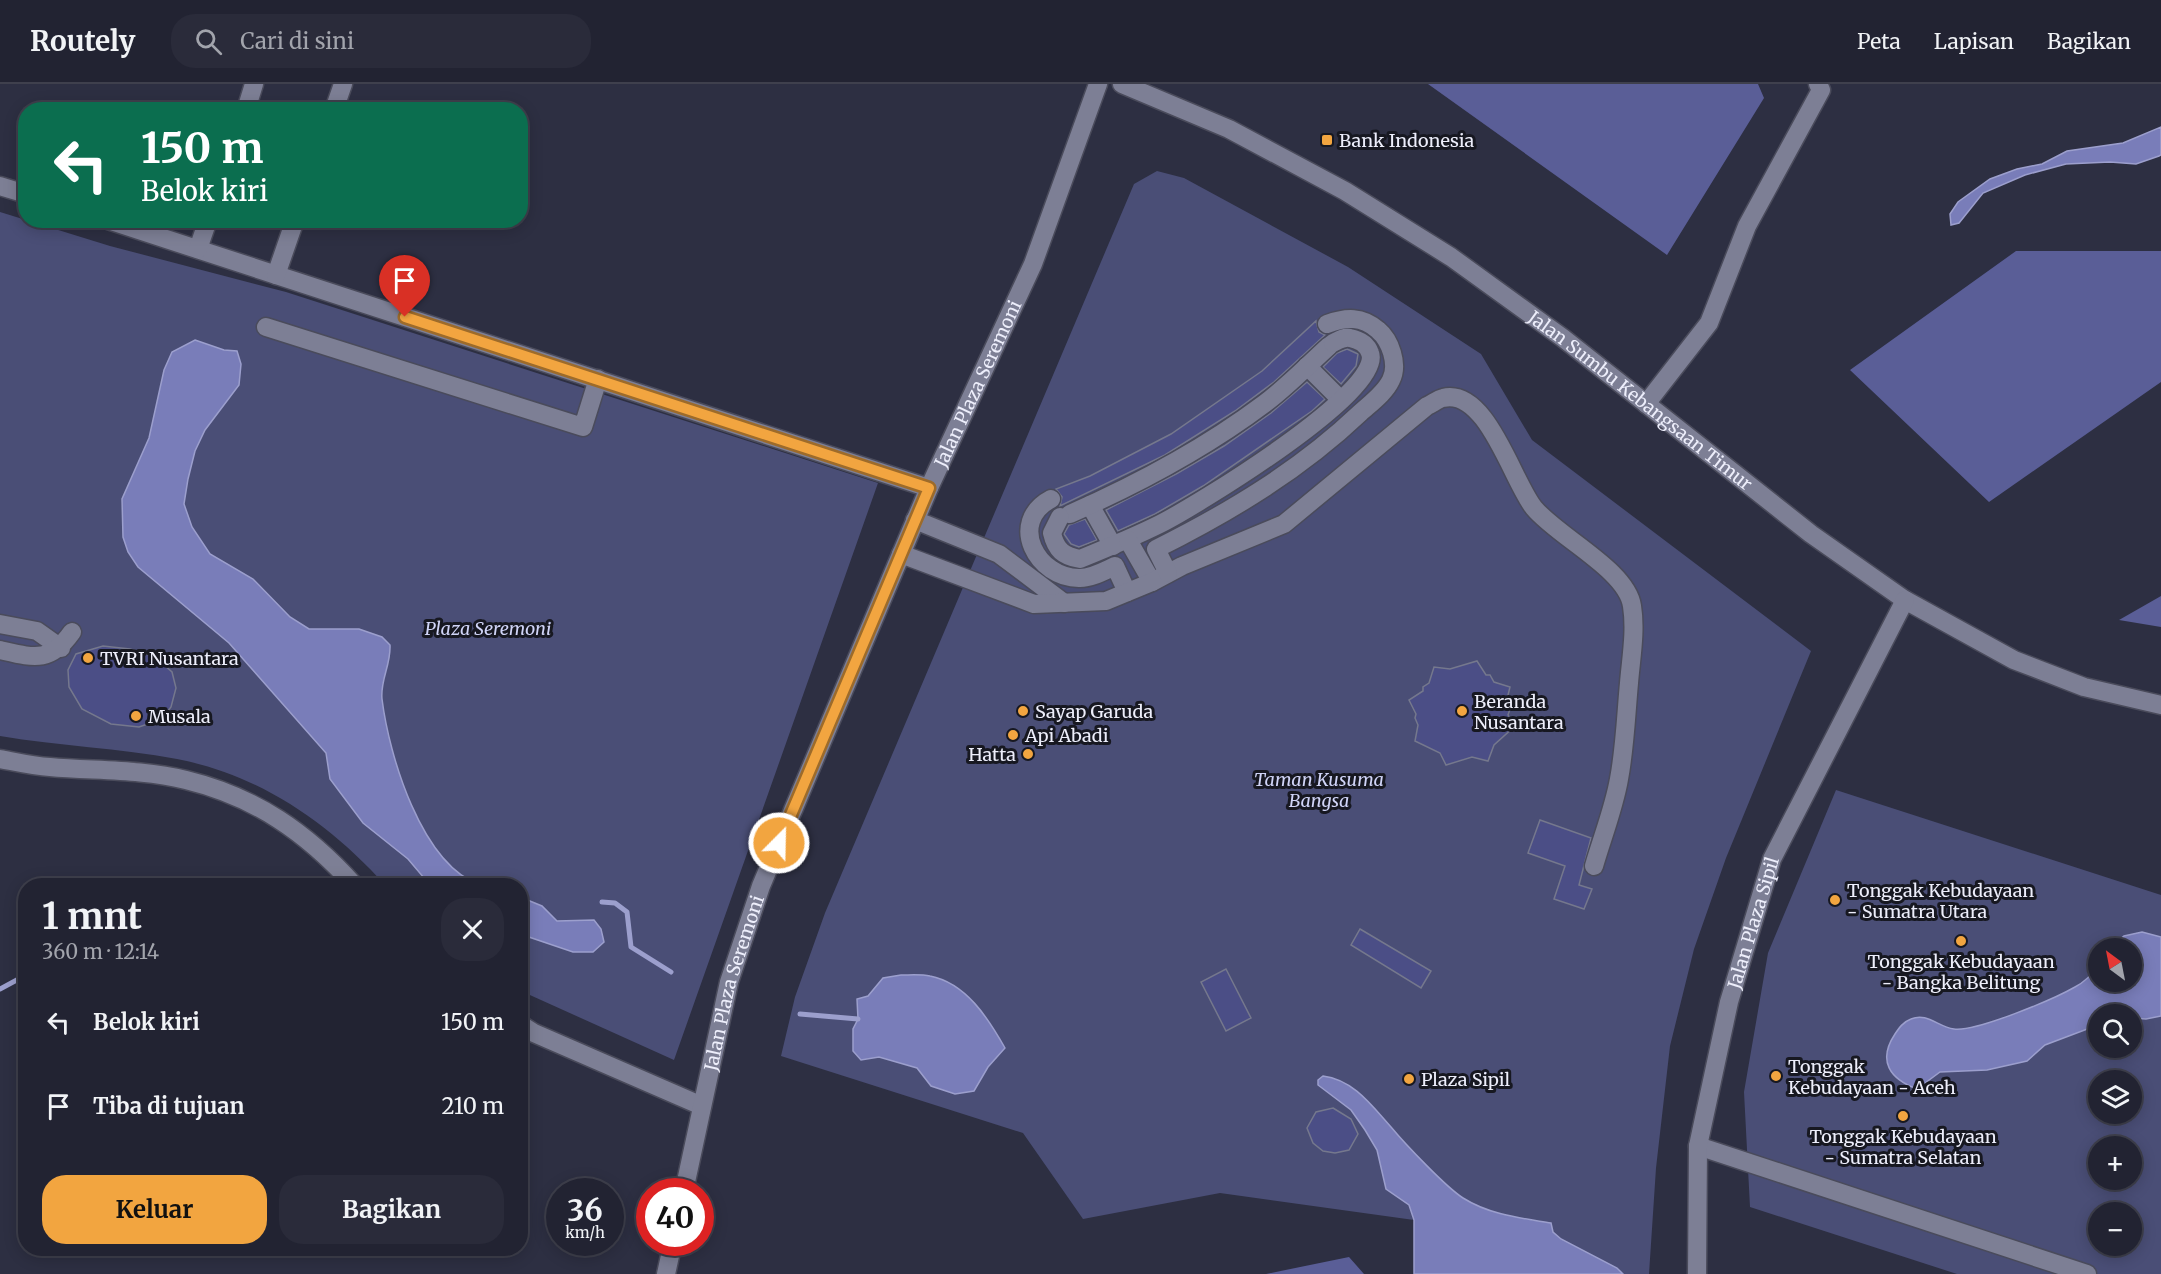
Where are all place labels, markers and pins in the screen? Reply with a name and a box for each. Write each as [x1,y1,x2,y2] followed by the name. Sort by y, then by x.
[1339,129,1475,152] place label: Bank Indonesia
[1320,133,1334,147] marker: Bank Indonesia
[379,255,430,317] pin
[100,647,239,670] place label: TVRI Nusantara
[81,651,95,665] marker: TVRI Nusantara
[1474,690,1564,734] place label: Beranda Nusantara
[1035,700,1153,723] place label: Sayap Garuda
[1016,704,1030,718] marker: Sayap Garuda
[1455,704,1469,718] marker: Beranda Nusantara
[148,705,211,728] place label: Musala
[129,709,143,723] marker: Musala
[1024,724,1109,747] place label: Api Abadi
[1006,728,1020,742] marker: Api Abadi
[968,743,1016,766] place label: Hatta
[1021,747,1035,761] marker: Hatta
[1847,879,2034,923] place label: Tonggak Kebudayaan - Sumatra Utara
[1828,893,1842,907] marker: Tonggak Kebudayaan - Sumatra Utara
[1954,934,1968,948] marker: Tonggak Kebudayaan - Bangka Belitung
[1867,950,2055,994] place label: Tonggak Kebudayaan - Bangka Belitung
[1788,1055,1956,1099] place label: Tonggak Kebudayaan - Aceh
[1421,1068,1511,1091] place label: Plaza Sipil
[1769,1069,1783,1083] marker: Tonggak Kebudayaan - Aceh
[1402,1072,1416,1086] marker: Plaza Sipil
[1896,1109,1910,1123] marker: Tonggak Kebudayaan - Sumatra Selatan
[1809,1125,1997,1169] place label: Tonggak Kebudayaan - Sumatra Selatan

